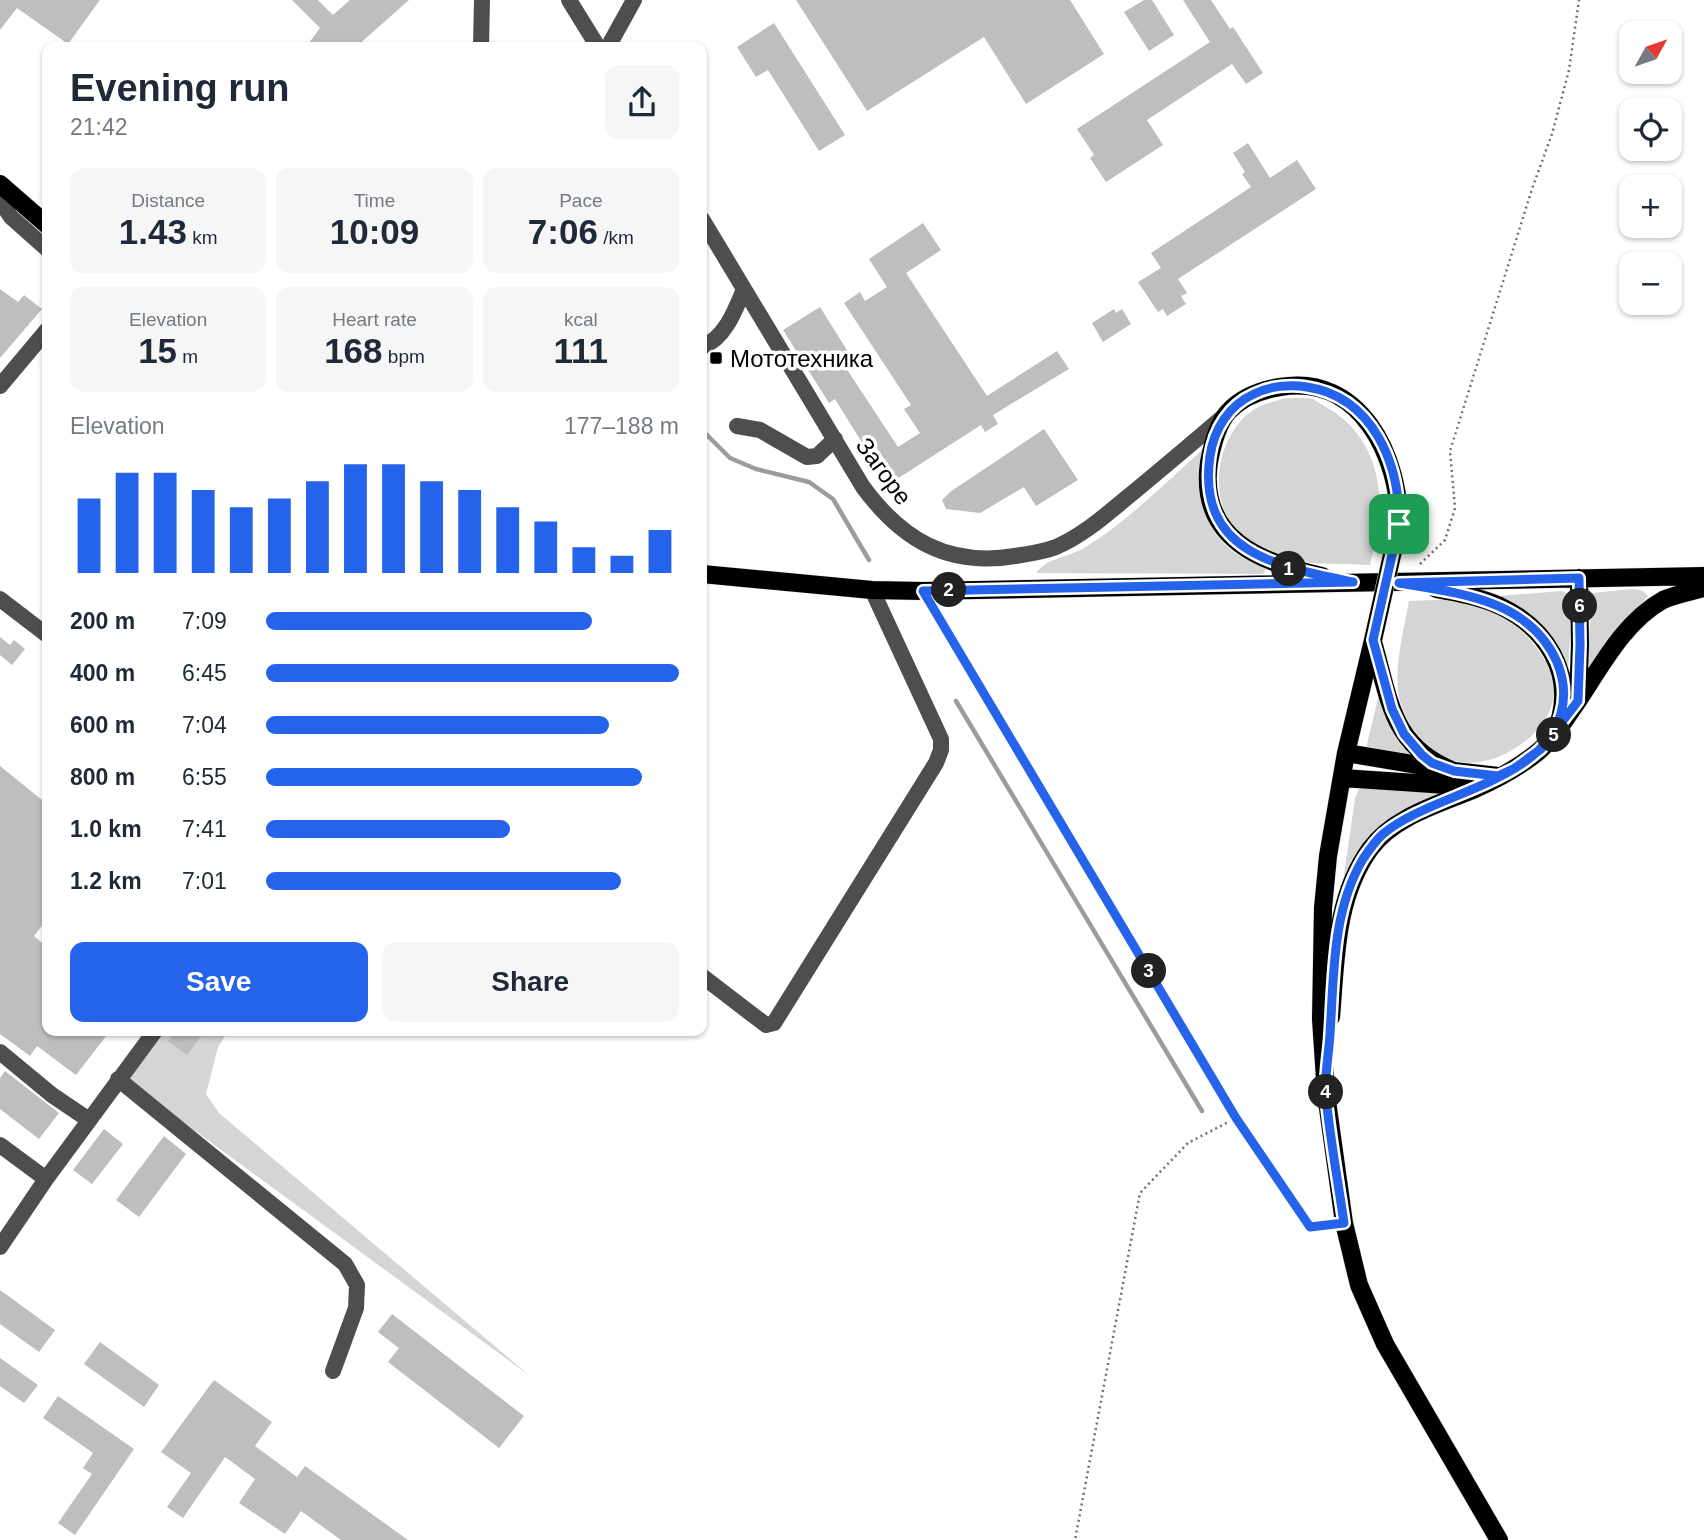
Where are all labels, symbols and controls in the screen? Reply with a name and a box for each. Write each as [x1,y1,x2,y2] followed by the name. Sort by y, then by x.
[1619,21,1682,84] north arrow
[1619,21,1682,315] map controls
[605,65,679,139] button: share
[70,67,290,109] text: Evening run
[1619,98,1682,161] button: locate
[70,114,128,140] text: 21:42
[1619,175,1682,238] button: +
[131,190,205,211] text: Distance
[354,190,395,211] text: Time
[559,190,602,211] text: Pace
[119,212,187,251] text: 1.43
[330,212,419,251] text: 10:09
[528,212,598,251] text: 7:06
[187,227,218,248] text: km
[598,227,634,248] text: /km
[1619,252,1682,315] button: −
[129,309,207,330] text: Elevation
[332,309,417,330] text: Heart rate
[564,309,598,330] text: kcal
[138,331,177,370] text: 15
[324,331,383,370] text: 168
[554,331,608,370] text: 111
[730,345,874,372] place label: Мототехника
[177,346,198,367] text: m
[383,346,425,367] text: bpm
[708,350,724,366] marker: Мототехника
[70,413,165,439] text: Elevation
[564,413,679,439] text: 177–188 m
[851,432,917,510] street label: Загоре
[1369,494,1429,554] pin
[1380,505,1418,543] icon: arrive
[1272,552,1306,586] pin: 1
[1283,558,1294,579] text: 1
[932,572,967,608] pin: 2
[943,579,954,600] text: 2
[1562,588,1598,624] pin: 6
[1574,595,1585,616] text: 6
[70,608,135,634] text: 200 m
[182,608,227,634] text: 7:09
[70,660,135,686] text: 400 m
[182,660,227,686] text: 6:45
[70,712,135,738] text: 600 m
[182,712,227,738] text: 7:04
[1536,718,1572,752] pin: 5
[1548,724,1559,745] text: 5
[70,764,135,790] text: 800 m
[182,764,227,790] text: 6:55
[70,816,142,842] text: 1.0 km
[182,816,227,842] text: 7:41
[70,868,142,894] text: 1.2 km
[182,868,227,894] text: 7:01
[70,942,368,1022] button: Save
[382,942,679,1022] button: Share
[1132,954,1166,988] pin: 3
[1143,960,1154,981] text: 3
[1308,1074,1344,1110] pin: 4
[1320,1081,1331,1102] text: 4

